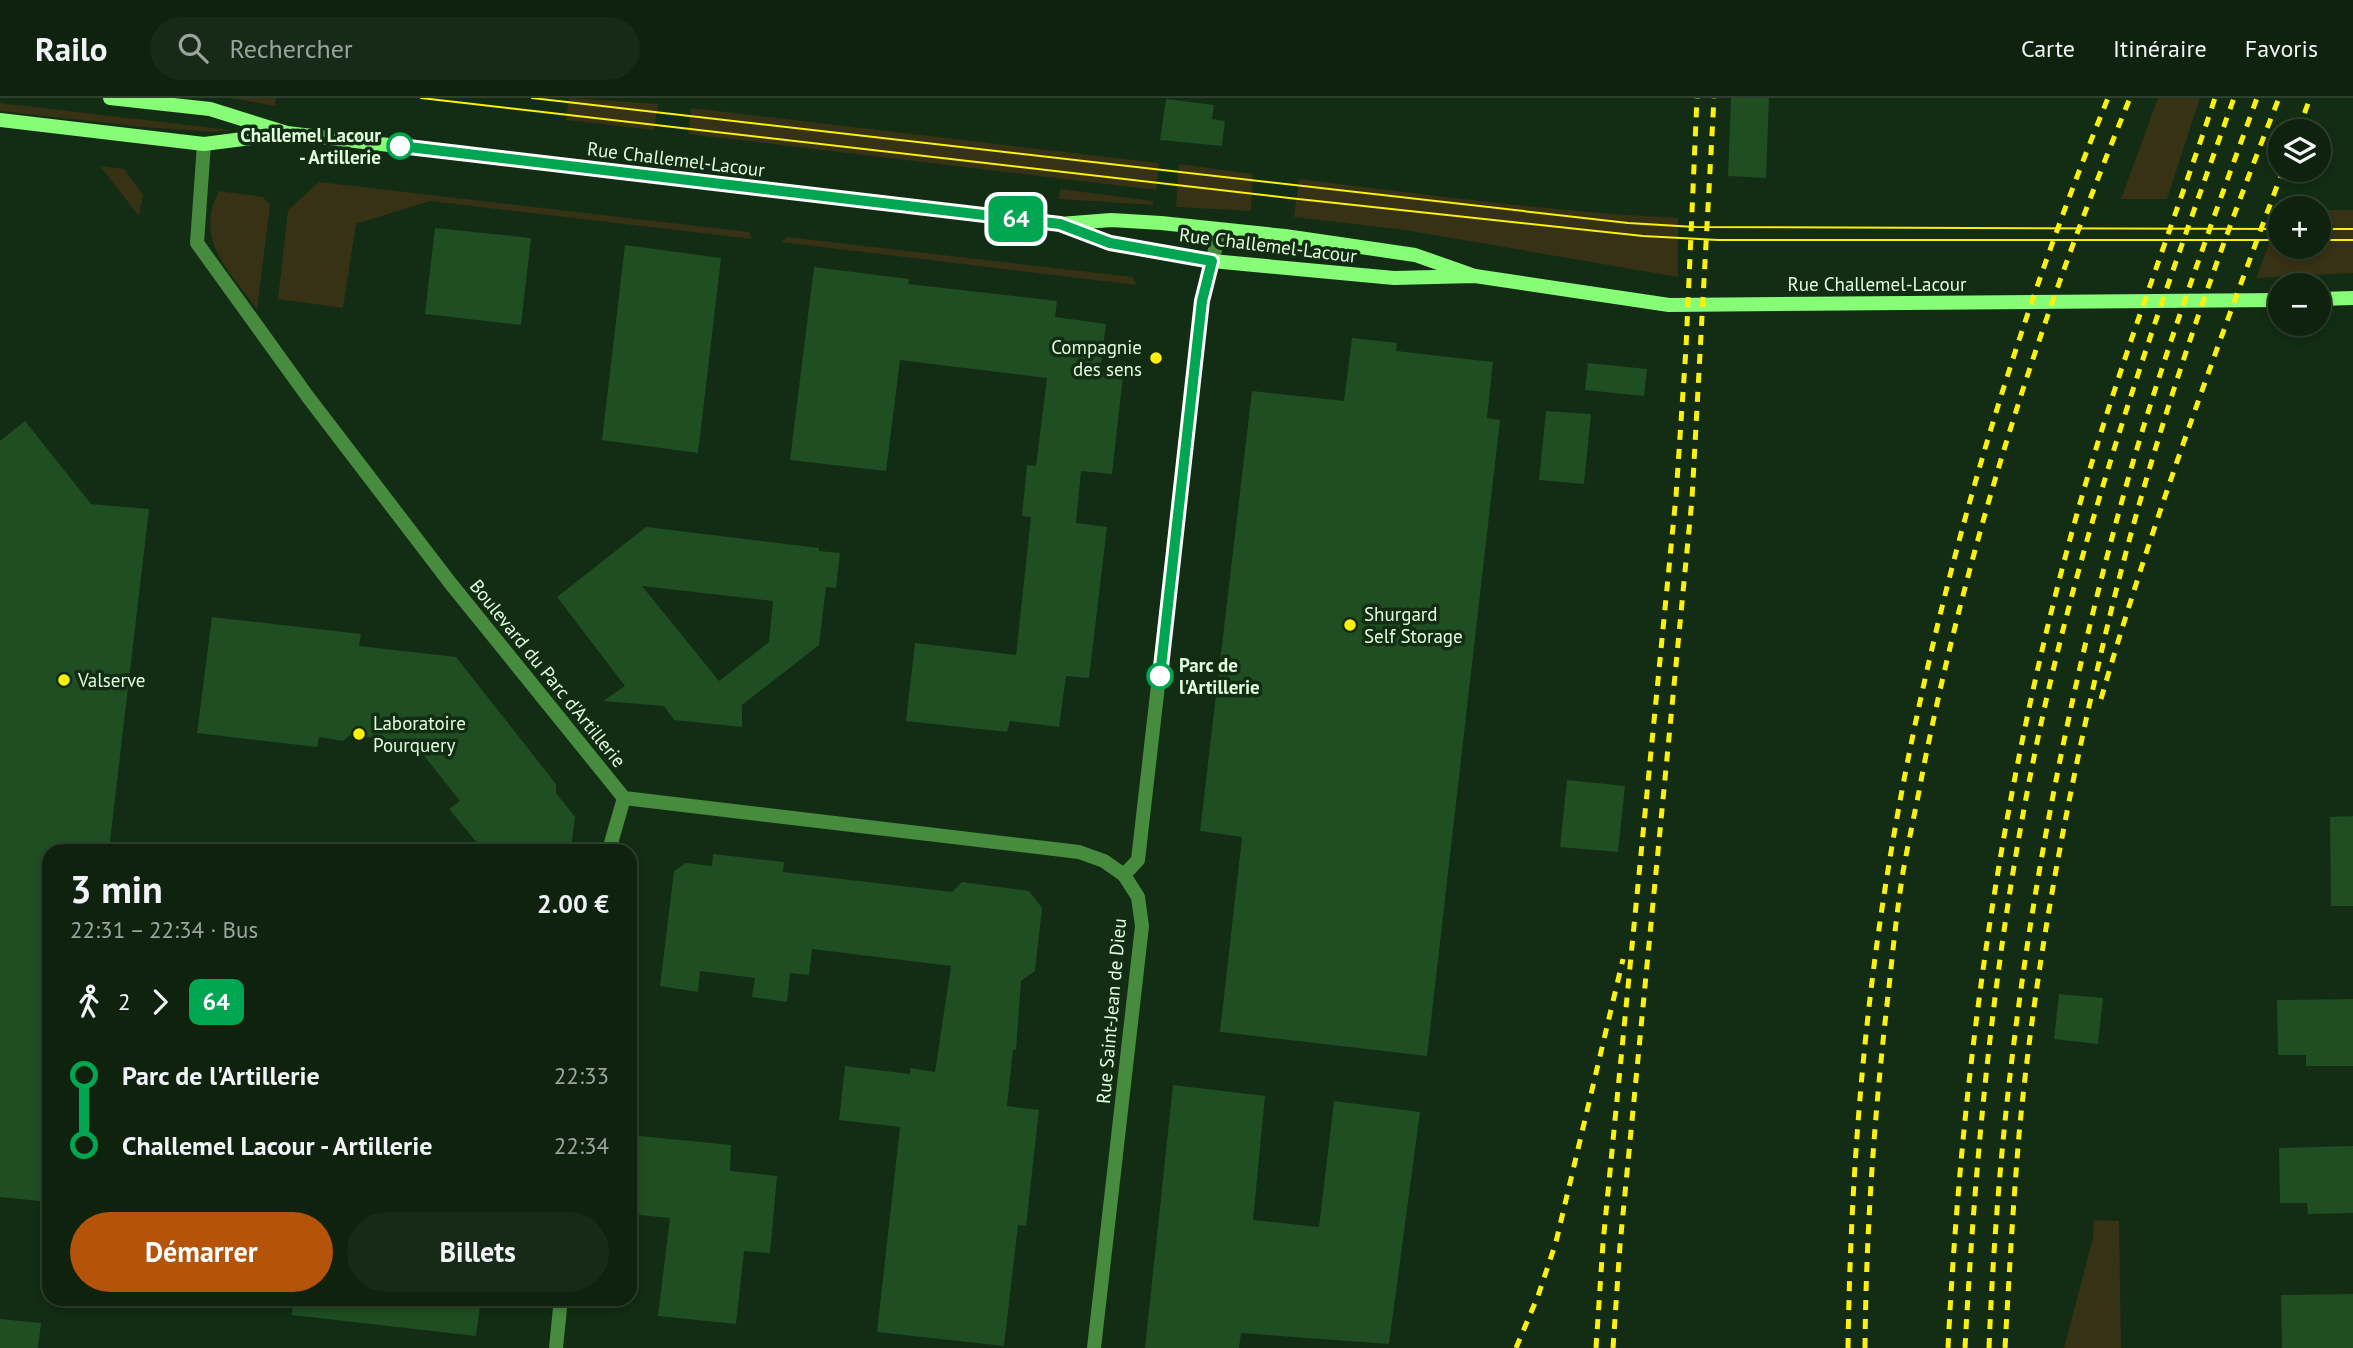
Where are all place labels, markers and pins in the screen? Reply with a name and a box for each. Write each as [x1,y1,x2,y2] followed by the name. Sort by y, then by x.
[240,123,381,169] place label: Challemel Lacour - Artillerie
[387,133,413,159] marker: Challemel Lacour - Artillerie
[1051,335,1142,381] place label: Compagnie des sens
[1148,350,1164,366] marker: Compagnie des sens
[1364,602,1463,648] place label: Shurgard Self Storage
[1342,617,1358,633] marker: Shurgard Self Storage
[1179,653,1260,699] place label: Parc de l'Artillerie
[1147,663,1173,689] marker: Parc de l'Artillerie
[77,668,146,692] place label: Valserve
[56,672,72,688] marker: Valserve
[373,711,466,757] place label: Laboratoire Pourquery
[351,726,367,742] marker: Laboratoire Pourquery

